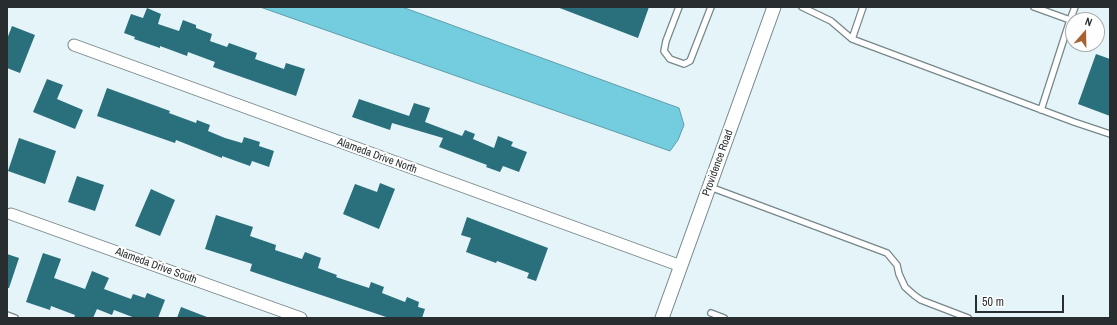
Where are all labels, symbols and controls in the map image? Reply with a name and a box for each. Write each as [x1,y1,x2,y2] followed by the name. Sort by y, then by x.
[1065,12,1105,52] north arrow
[1083,14,1094,29] text: N
[700,128,736,198] street label: Providence Road
[335,135,419,177] street label: Alameda Drive North
[113,245,199,287] street label: Alameda Drive South
[977,287,1066,313] scale bar
[982,294,1004,310] text: 50 m

